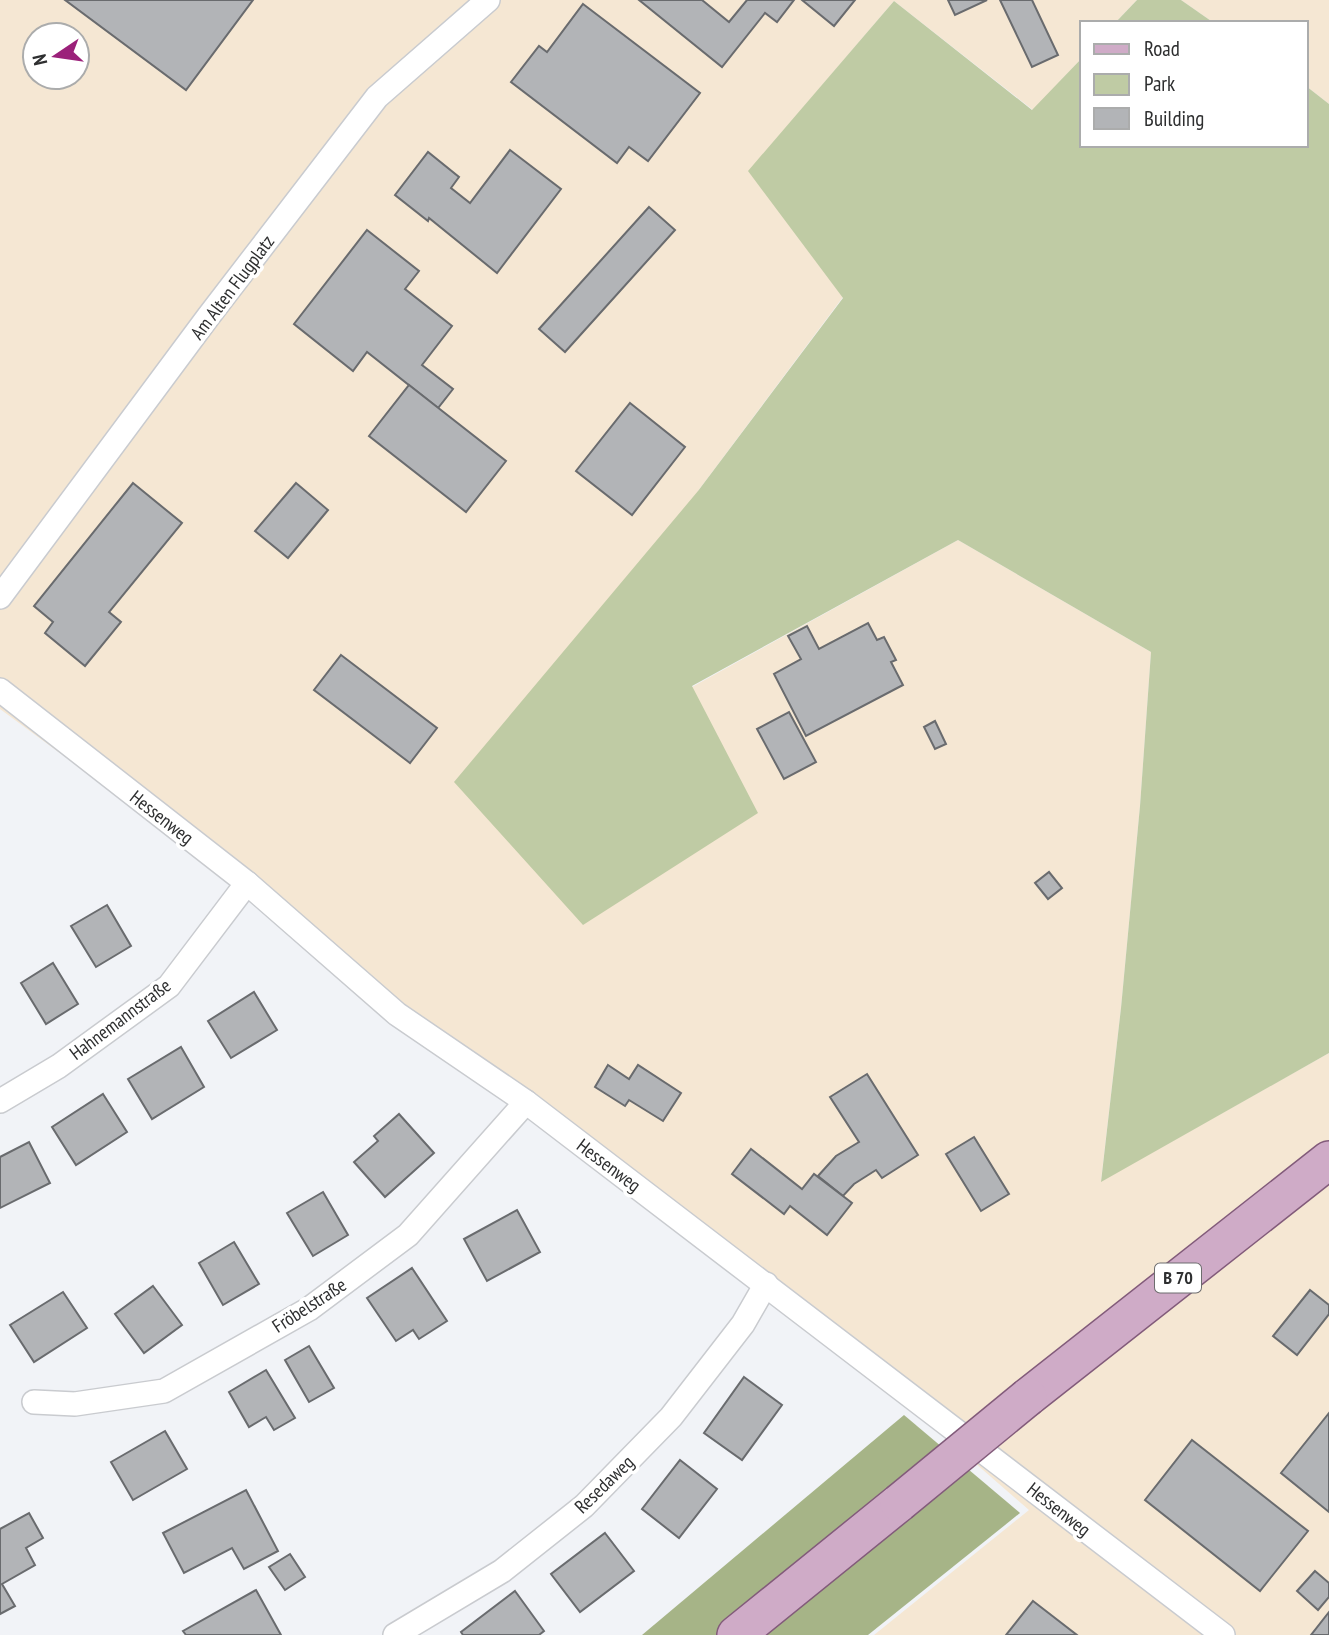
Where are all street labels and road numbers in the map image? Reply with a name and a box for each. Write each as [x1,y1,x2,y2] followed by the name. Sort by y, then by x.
[185,230,279,344] street label: Am Alten Flugplatz
[125,785,199,849] street label: Hessenweg
[65,973,175,1065] street label: Hahnemannstraße
[572,1133,646,1197] street label: Hessenweg
[1155,1264,1201,1293] road number: B 70
[268,1272,351,1338] street label: Fröbelstraße
[569,1450,639,1518] street label: Resedaweg
[1022,1477,1096,1541] street label: Hessenweg

